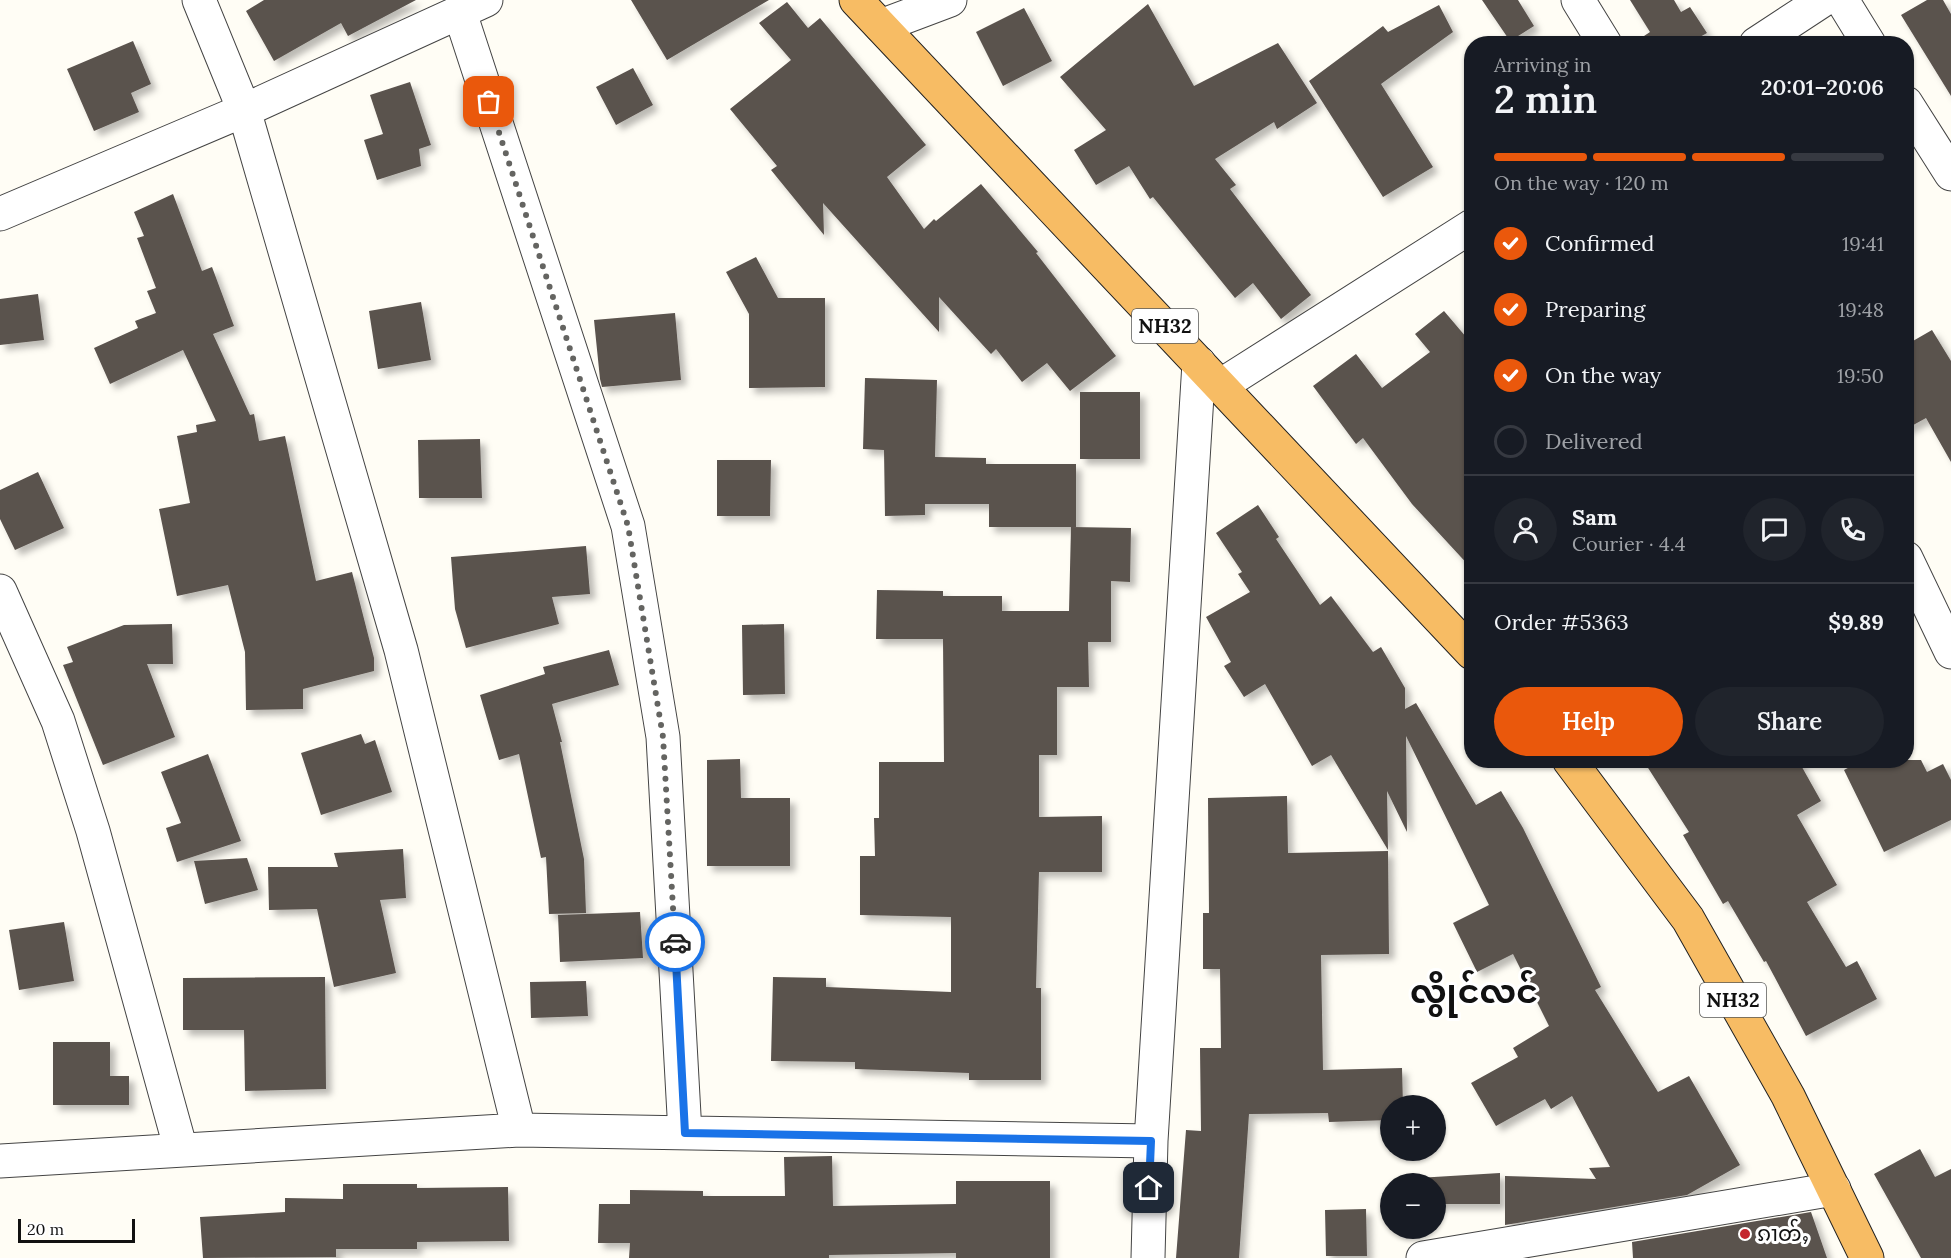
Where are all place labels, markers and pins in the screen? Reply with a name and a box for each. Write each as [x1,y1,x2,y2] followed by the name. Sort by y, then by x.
[463,76,514,127] pin
[1123,1162,1174,1213] pin
[1757,1218,1809,1247] place label: ၵၢတ်ႇ
[1738,1227,1752,1241] marker: ၵၢတ်ႇ

